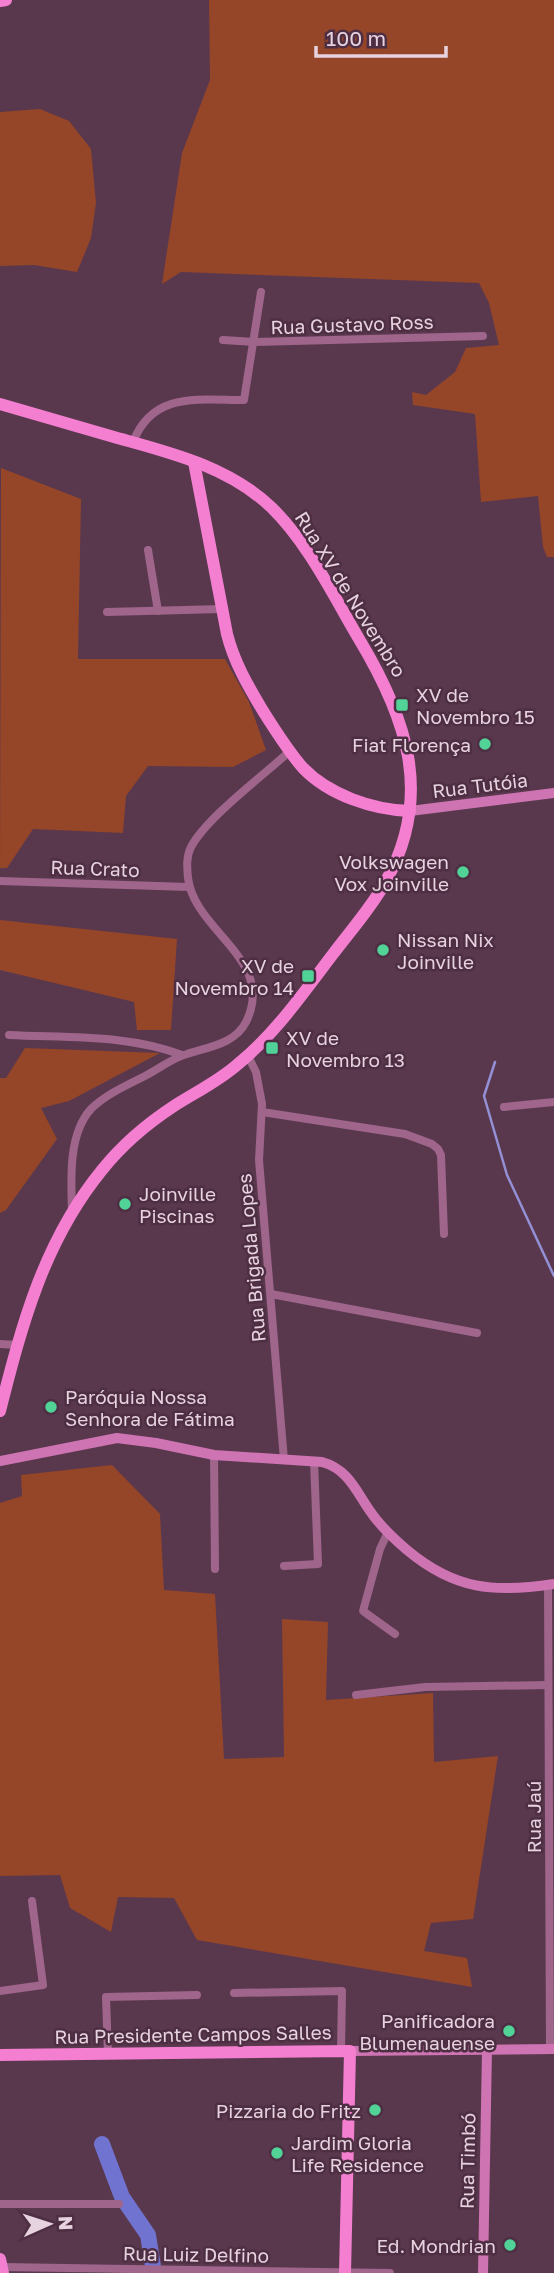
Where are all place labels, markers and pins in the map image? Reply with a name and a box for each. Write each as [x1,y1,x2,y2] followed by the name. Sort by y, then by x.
[416,683,535,728] place label: XV de Novembro 15
[394,697,410,713] marker: XV de Novembro 15
[352,733,471,756] place label: Fiat Florença
[477,736,493,752] marker: Fiat Florença
[334,850,449,895] place label: Volkswagen Vox Joinville
[455,864,471,880] marker: Volkswagen Vox Joinville
[397,928,494,973] place label: Nissan Nix Joinville
[375,942,391,958] marker: Nissan Nix Joinville
[175,954,294,999] place label: XV de Novembro 14
[300,968,316,984] marker: XV de Novembro 14
[286,1026,405,1071] place label: XV de Novembro 13
[264,1040,280,1056] marker: XV de Novembro 13
[139,1182,216,1227] place label: Joinville Piscinas
[117,1196,133,1212] marker: Joinville Piscinas
[65,1385,235,1430] place label: Paróquia Nossa Senhora de Fátima
[43,1399,59,1415] marker: Paróquia Nossa Senhora de Fátima
[359,2009,495,2054] place label: Panificadora Blumenauense
[501,2023,517,2039] marker: Panificadora Blumenauense
[216,2099,361,2122] place label: Pizzaria do Fritz
[367,2102,383,2118] marker: Pizzaria do Fritz
[291,2131,424,2176] place label: Jardim Gloria Life Residence
[269,2145,285,2161] marker: Jardim Gloria Life Residence
[376,2234,496,2257] place label: Ed. Mondrian
[502,2237,518,2253] marker: Ed. Mondrian

